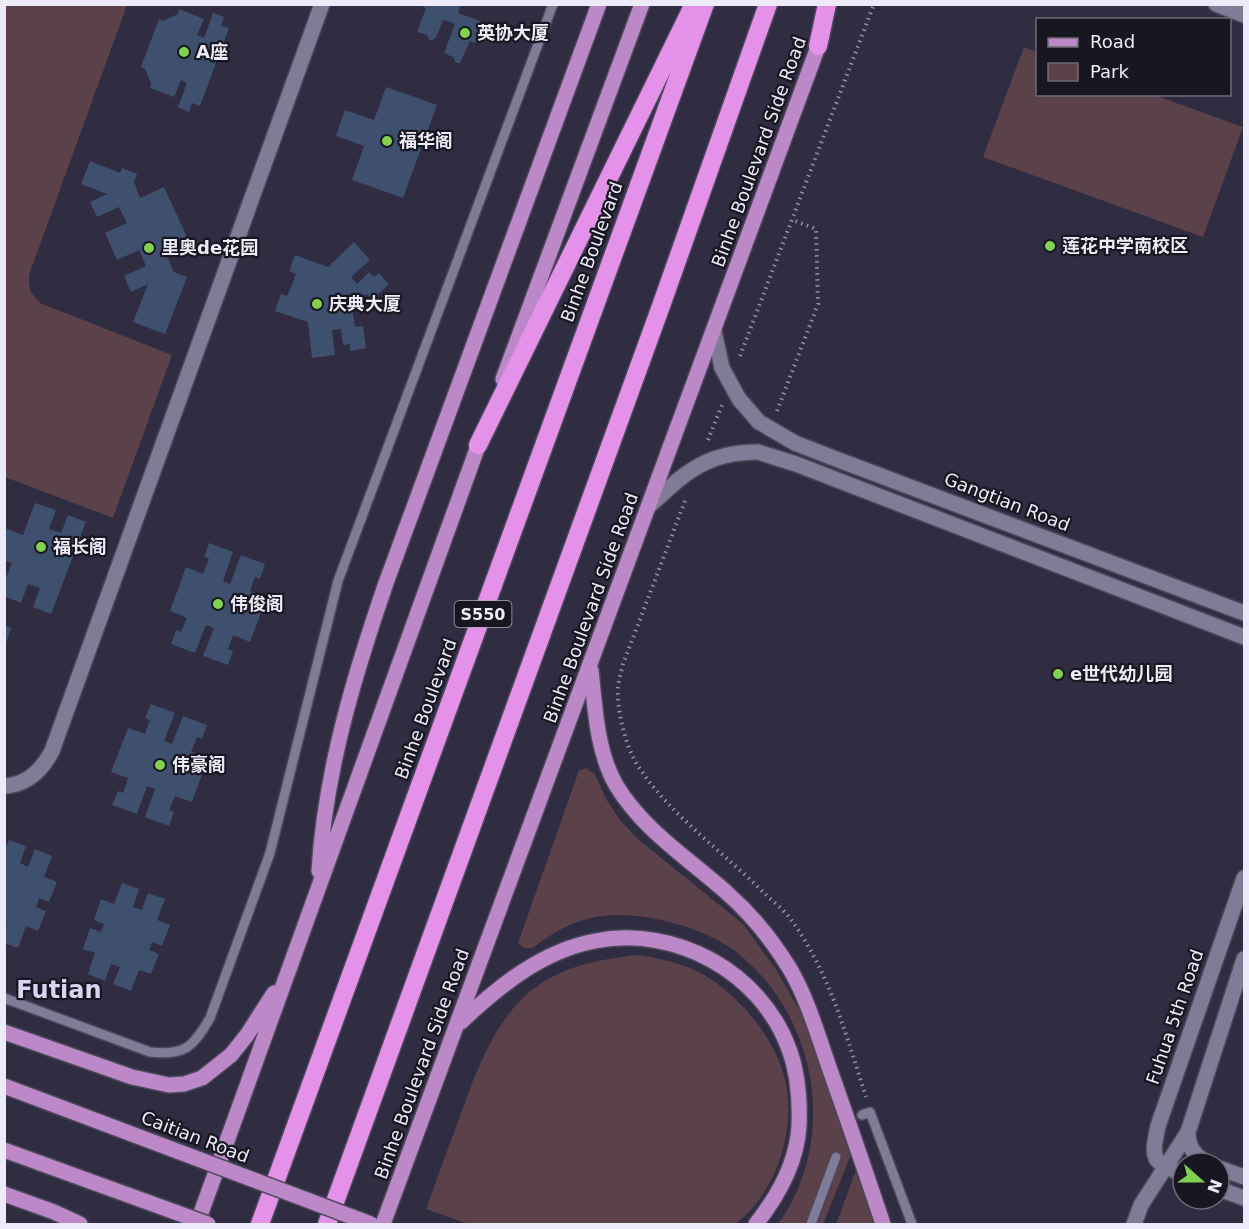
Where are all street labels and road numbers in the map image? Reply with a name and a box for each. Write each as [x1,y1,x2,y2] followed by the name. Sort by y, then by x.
[707,34,810,270] street label: Binhe Boulevard Side Road
[556,179,627,325] street label: Binhe Boulevard
[941,468,1073,535] street label: Gangtian Road
[539,490,642,726] street label: Binhe Boulevard Side Road
[454,601,512,627] road number: S550
[390,636,461,782] street label: Binhe Boulevard
[370,946,473,1182] street label: Binhe Boulevard Side Road
[1142,947,1207,1087] street label: Fuhua 5th Road
[138,1106,252,1167] street label: Caitian Road

